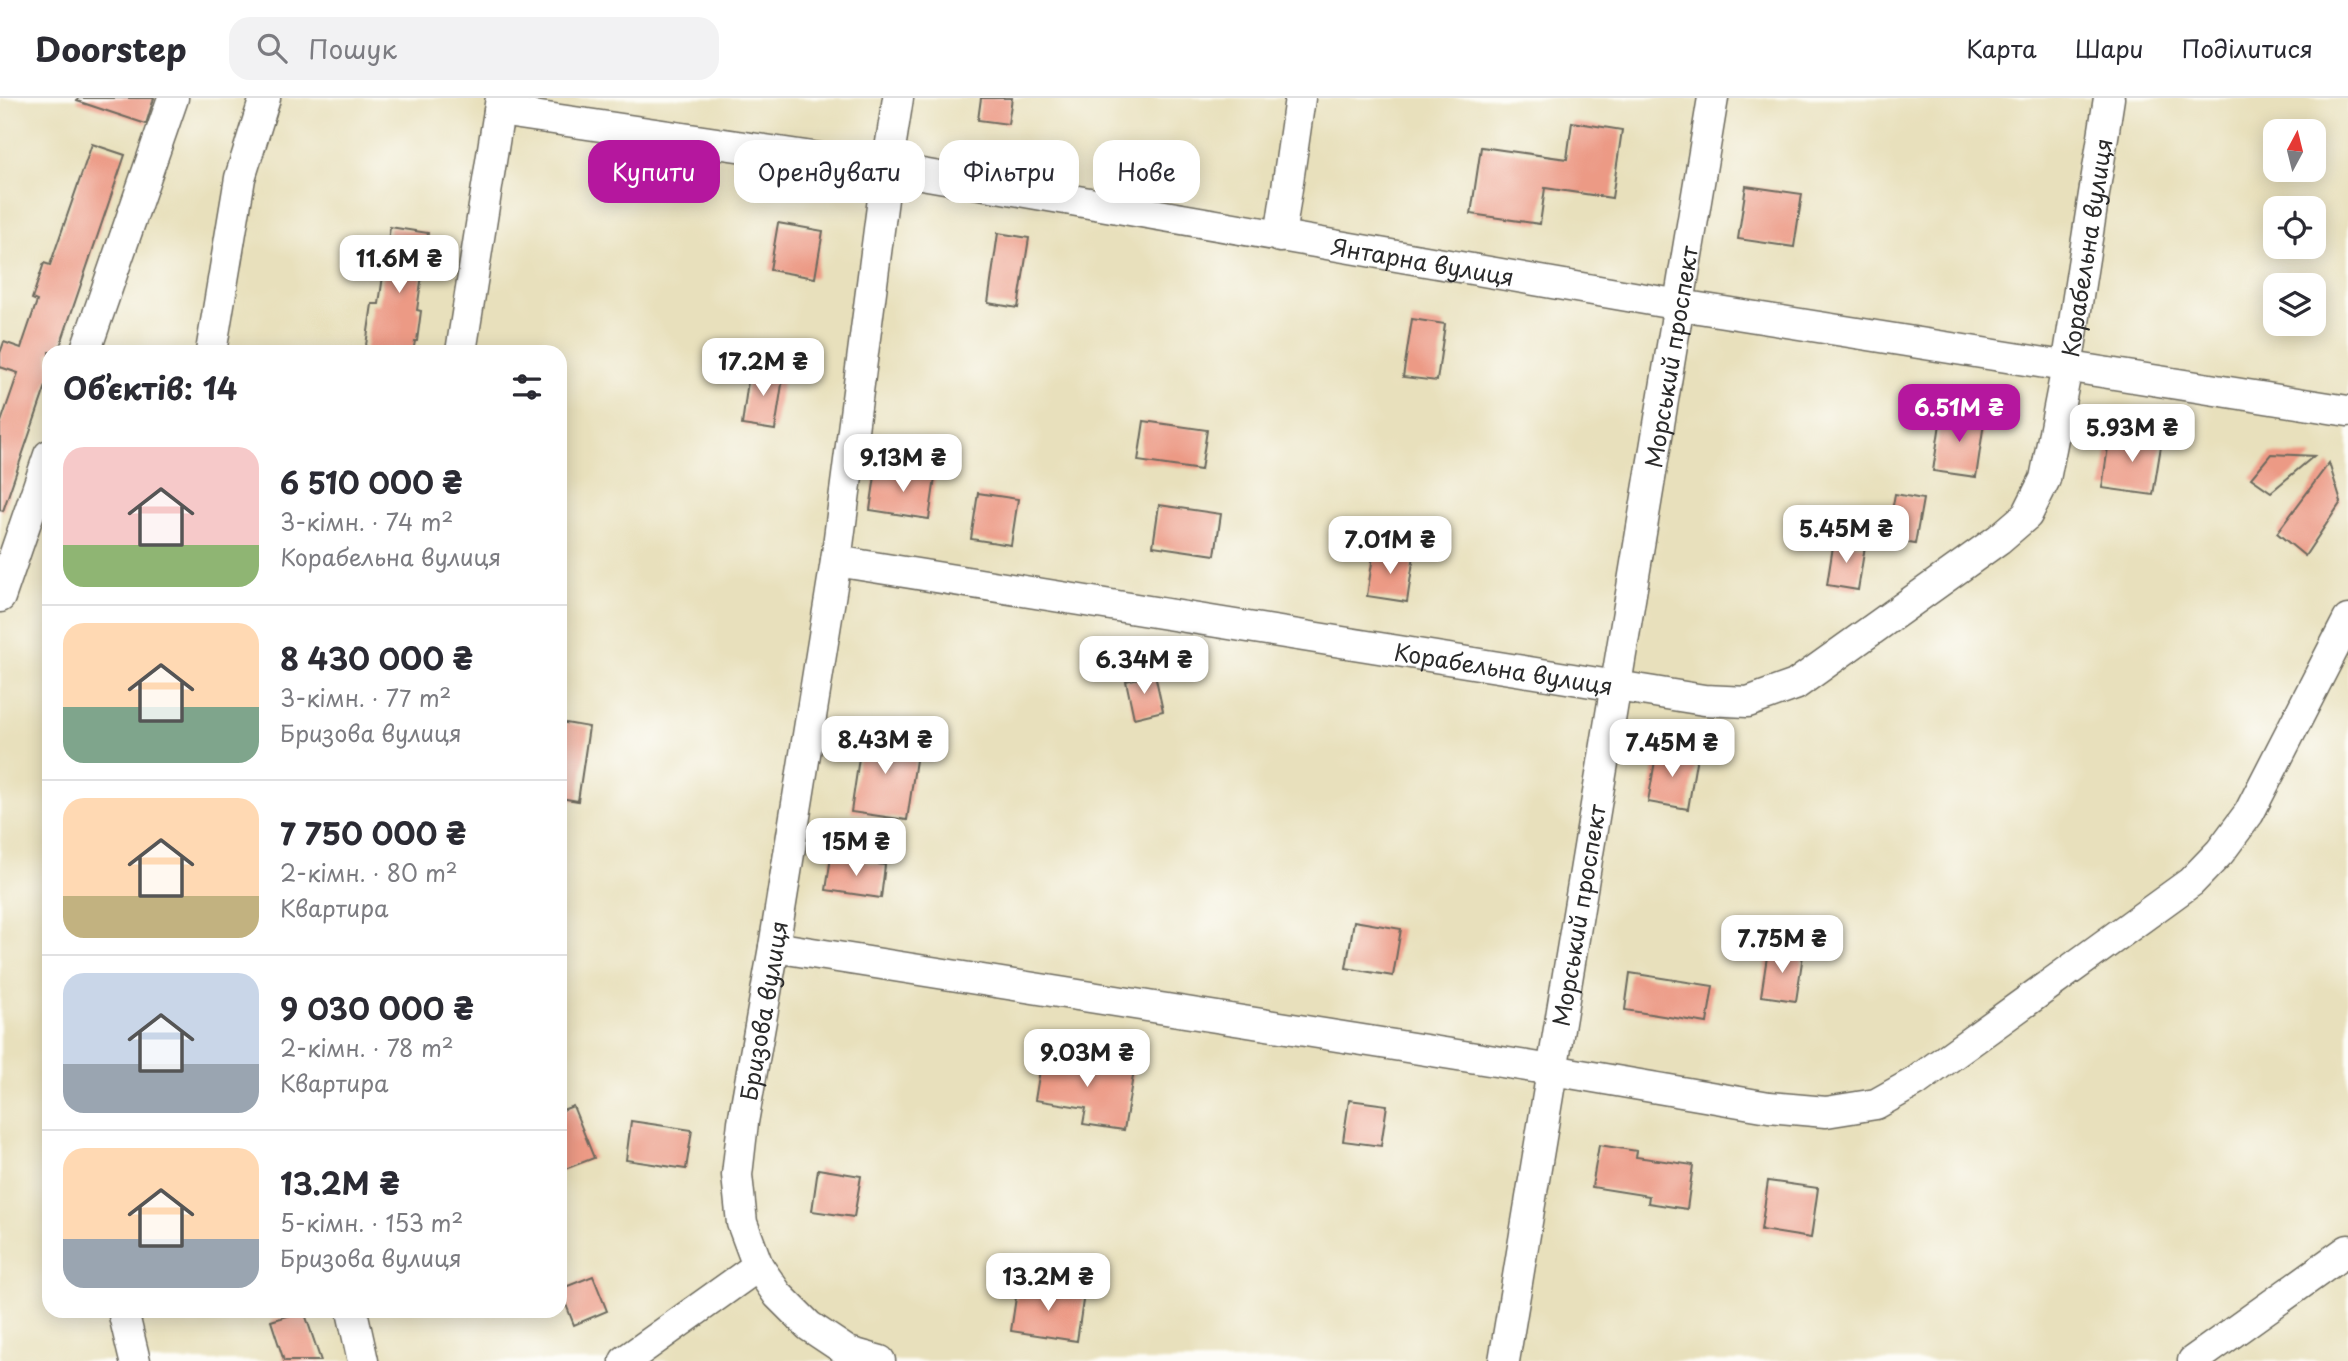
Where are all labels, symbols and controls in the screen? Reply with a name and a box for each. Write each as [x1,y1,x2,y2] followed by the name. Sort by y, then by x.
[229,17,719,80] search box
[35,23,187,73] text: Doorstep
[253,29,291,67] icon: search
[309,29,397,68] text: Пошук
[1966,30,2037,66] text: Карта
[2075,30,2144,66] text: Шари
[2182,30,2313,66] text: Поділитися
[2263,119,2326,182] north arrow
[2263,119,2326,336] map controls
[2051,136,2120,360] street label: Корабельна вулиця
[588,140,720,203] chip: Купити
[734,140,925,203] chip: Орендувати
[939,140,1079,203] chip: Фільтри
[1093,140,1200,203] chip: Нове
[2263,196,2326,259] button: locate
[1329,228,1517,294] street label: Янтарна вулиця
[334,236,464,295] pin: 11.6M ₴
[356,240,442,275] text: 11.6M ₴
[1635,242,1706,470] street label: Морський проспект
[2263,273,2326,336] button: layers
[698,338,828,398] pin: 17.2M ₴
[718,343,808,378] text: 17.2M ₴
[63,365,237,410] text: Об’єктів: 14
[508,368,546,406] icon: filters
[1894,384,2024,444] pin: 6.51M ₴
[1914,389,2004,424] text: 6.51M ₴
[2067,404,2197,464] pin: 5.93M ₴
[2086,409,2178,444] text: 5.93M ₴
[838,434,968,494] pin: 9.13M ₴
[860,439,946,474] text: 9.13M ₴
[280,459,463,504] text: 6 510 000 ₴
[119,475,203,559] icon: home
[280,504,453,539] text: 3-кімн. · 74 m²
[1781,505,1911,565] pin: 5.45M ₴
[1799,510,1893,545] text: 5.45M ₴
[1325,517,1455,576] pin: 7.01M ₴
[1345,521,1435,556] text: 7.01M ₴
[280,539,501,574] text: Корабельна вулиця
[1391,633,1616,703] street label: Корабельна вулиця
[280,635,473,680] text: 8 430 000 ₴
[1079,636,1209,696] pin: 6.34M ₴
[1095,641,1193,676] text: 6.34M ₴
[119,651,203,735] icon: home
[280,680,451,715] text: 3-кімн. · 77 m²
[280,715,462,750] text: Бризова вулиця
[820,716,950,776] pin: 8.43M ₴
[1607,720,1737,779] pin: 7.45M ₴
[837,721,933,756] text: 8.43M ₴
[1626,724,1718,759] text: 7.45M ₴
[1542,801,1614,1029] street label: Морський проспект
[280,810,466,855] text: 7 750 000 ₴
[807,818,905,878] pin: 15M ₴
[822,823,890,858] text: 15M ₴
[119,826,203,910] icon: home
[280,855,458,890] text: 2-кімн. · 80 m²
[280,890,388,925] text: Квартира
[1717,916,1847,975] pin: 7.75M ₴
[730,918,795,1103] street label: Бризова вулиця
[1737,920,1827,955] text: 7.75M ₴
[280,985,474,1030] text: 9 030 000 ₴
[119,1001,203,1085] icon: home
[280,1030,454,1065] text: 2-кімн. · 78 m²
[1022,1030,1152,1089] pin: 9.03M ₴
[1040,1034,1134,1069] text: 9.03M ₴
[280,1065,388,1100] text: Квартира
[280,1160,400,1205] text: 13.2M ₴
[119,1176,203,1260] icon: home
[280,1205,463,1240] text: 5-кімн. · 153 m²
[280,1240,462,1275] text: Бризова вулиця
[983,1254,1113,1313] pin: 13.2M ₴
[1002,1258,1094,1293] text: 13.2M ₴

